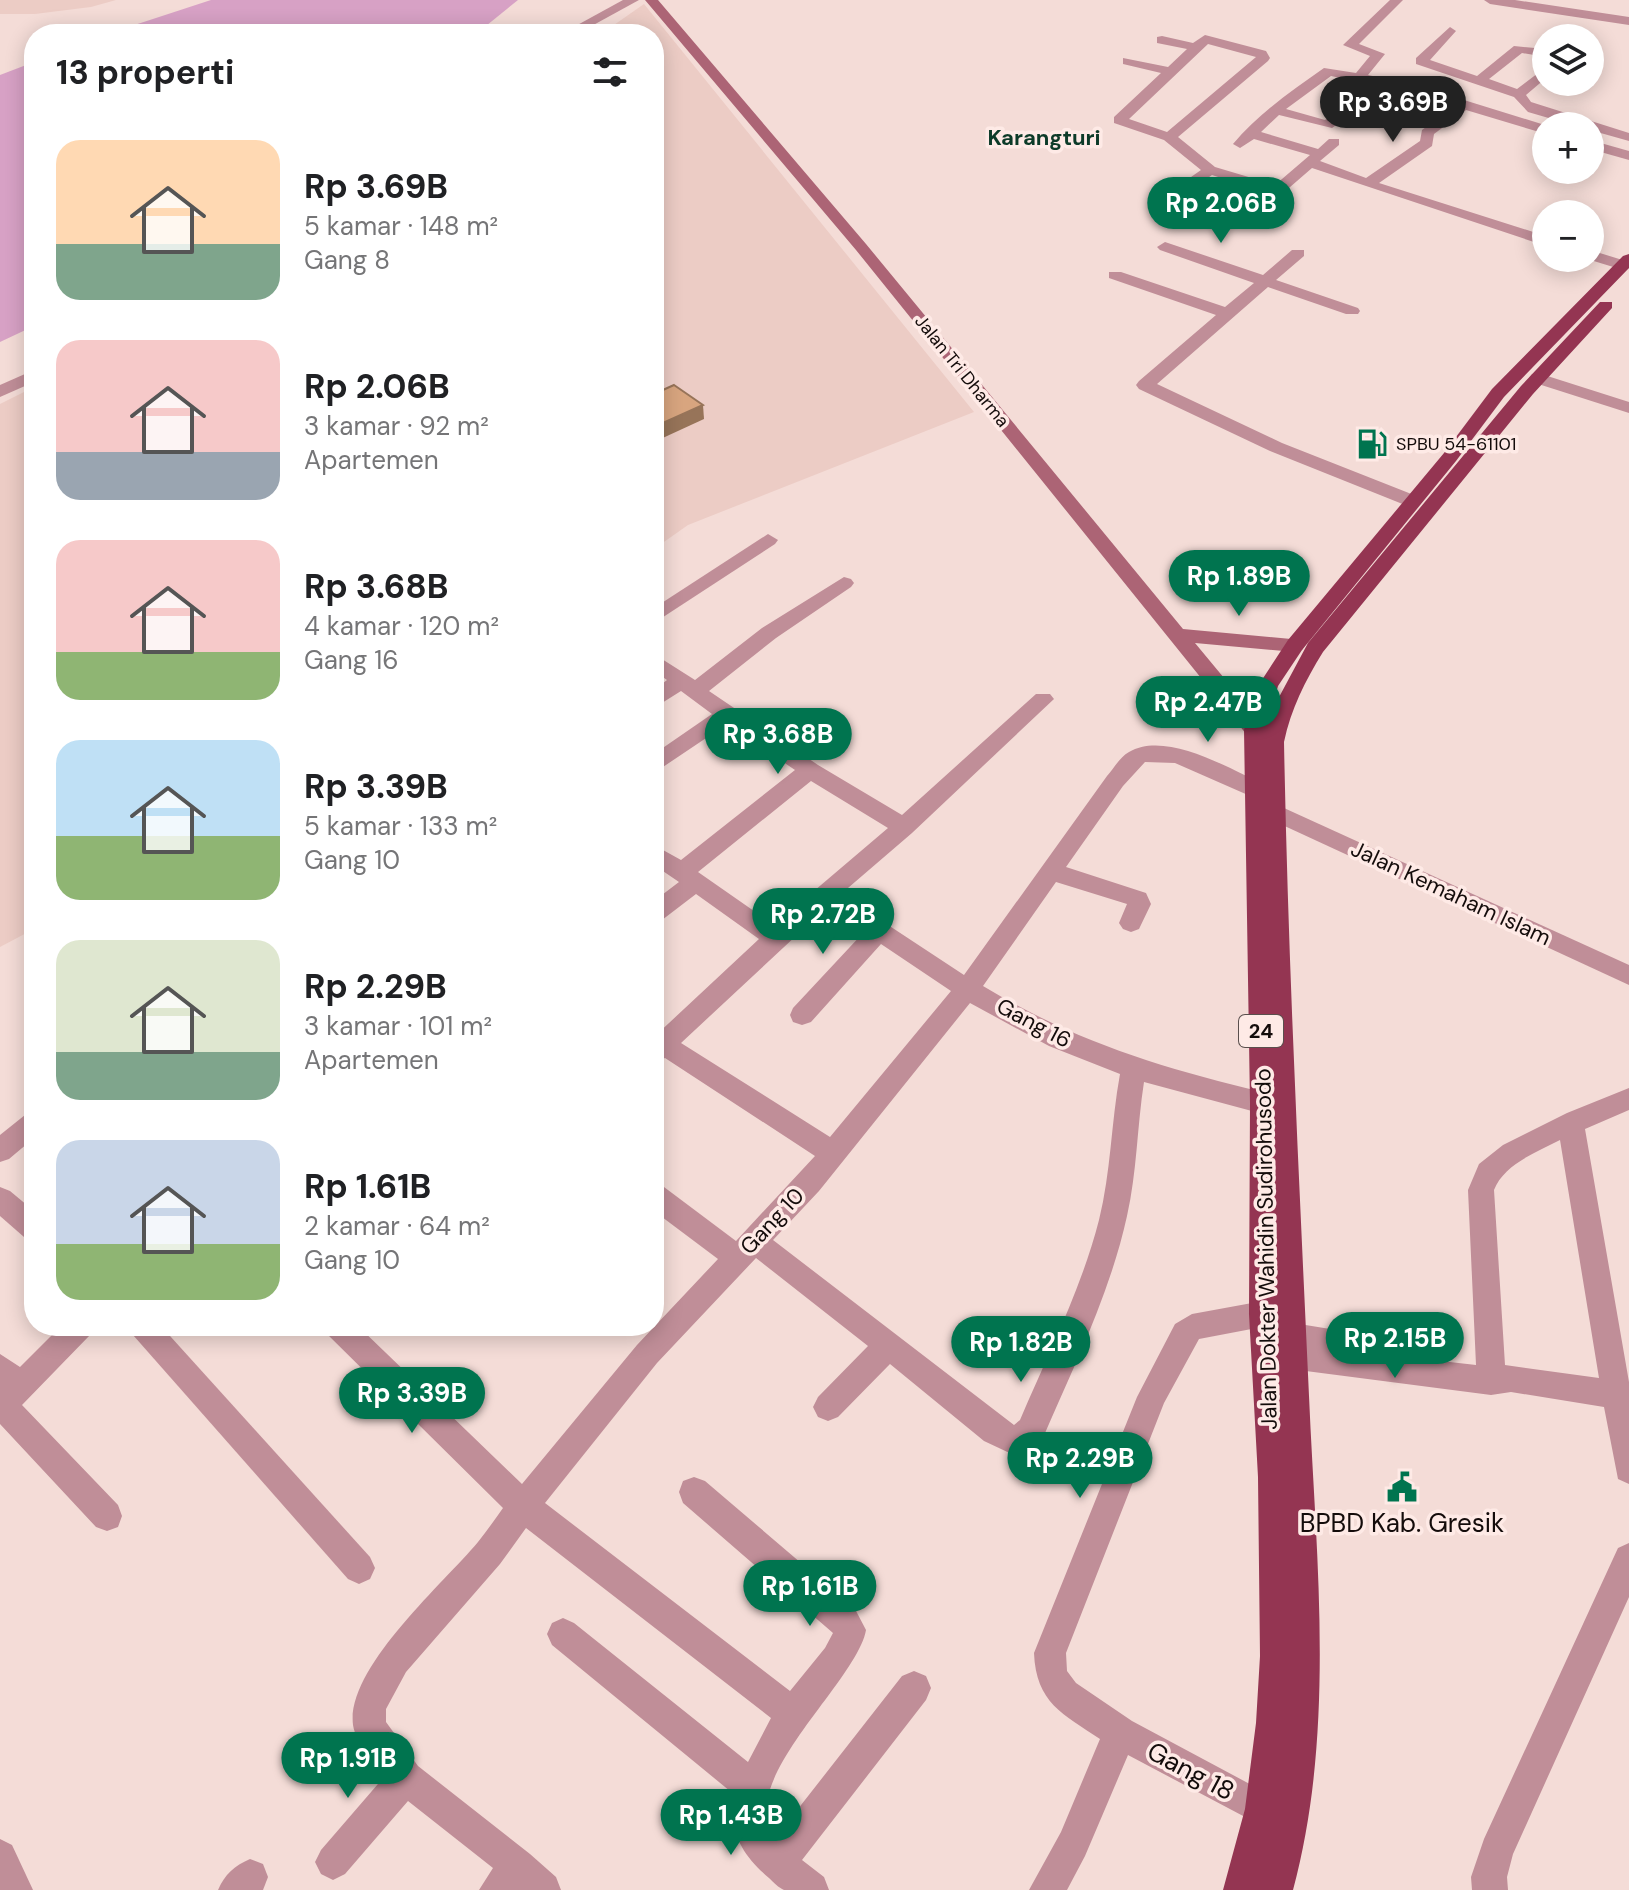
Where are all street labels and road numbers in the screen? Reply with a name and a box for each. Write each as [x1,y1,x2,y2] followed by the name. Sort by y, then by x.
[909,310,1015,432] street label: Jalan Tri Dharma
[1346,834,1556,952] street label: Jalan Kemaham Islam
[992,991,1076,1055] street label: Gang 16
[1239,1015,1283,1047] road number: 24
[1248,1068,1284,1430] street label: Jalan Dokter Wahidin Sudirohusodo
[734,1181,810,1261] street label: Gang 10
[1141,1734,1241,1808] street label: Gang 18

